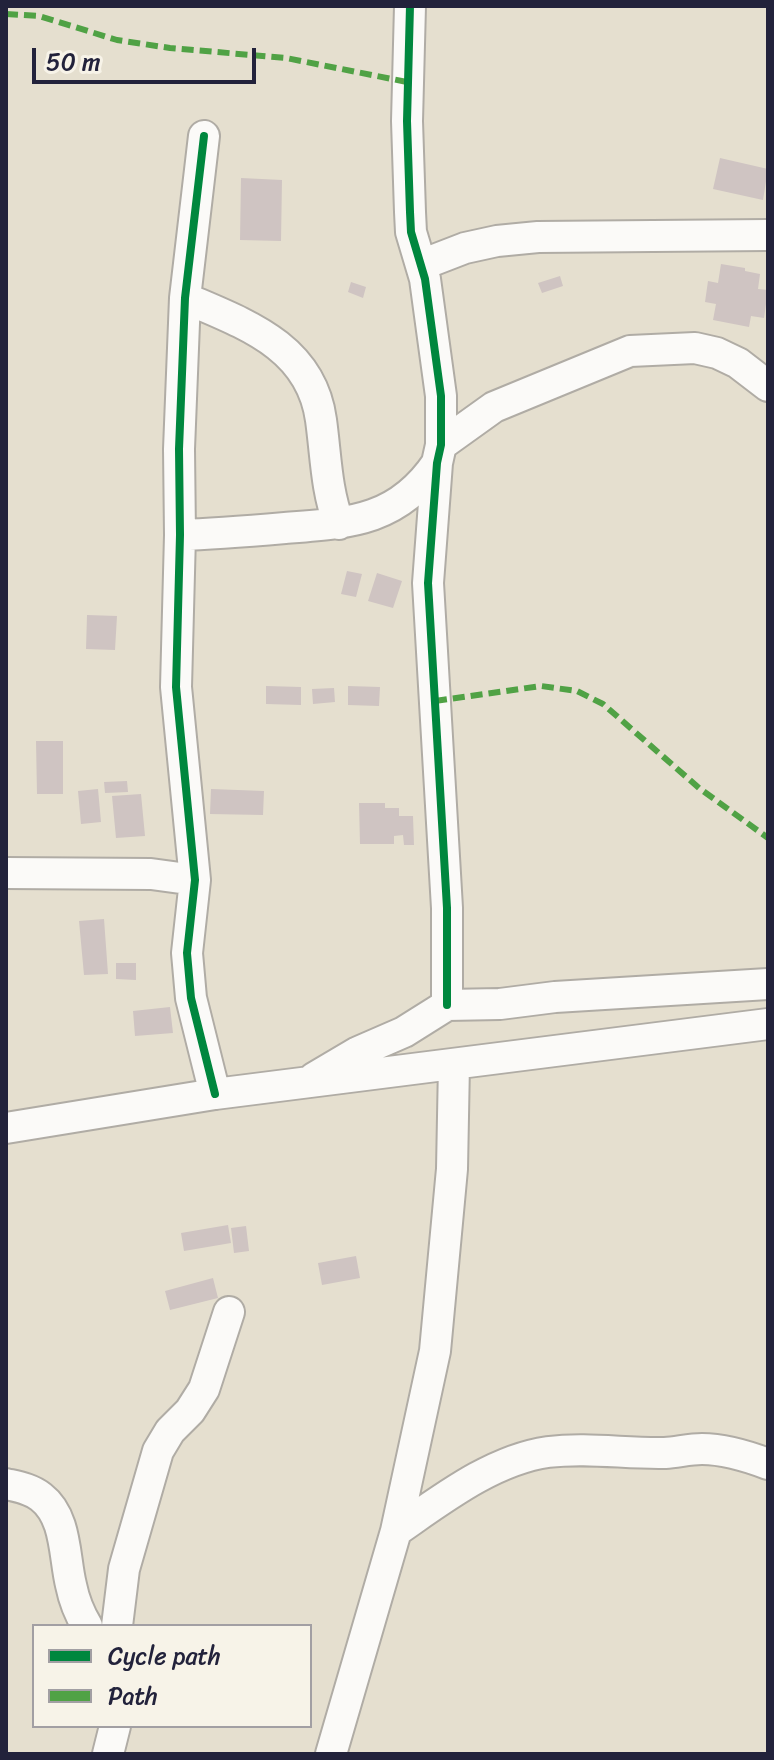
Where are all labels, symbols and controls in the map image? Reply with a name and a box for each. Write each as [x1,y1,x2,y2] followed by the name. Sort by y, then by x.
[36,32,260,82] scale bar
[46,41,101,83] text: 50 m
[32,1624,312,1728] legend
[108,1635,221,1677] text: Cycle path
[108,1675,158,1717] text: Path

